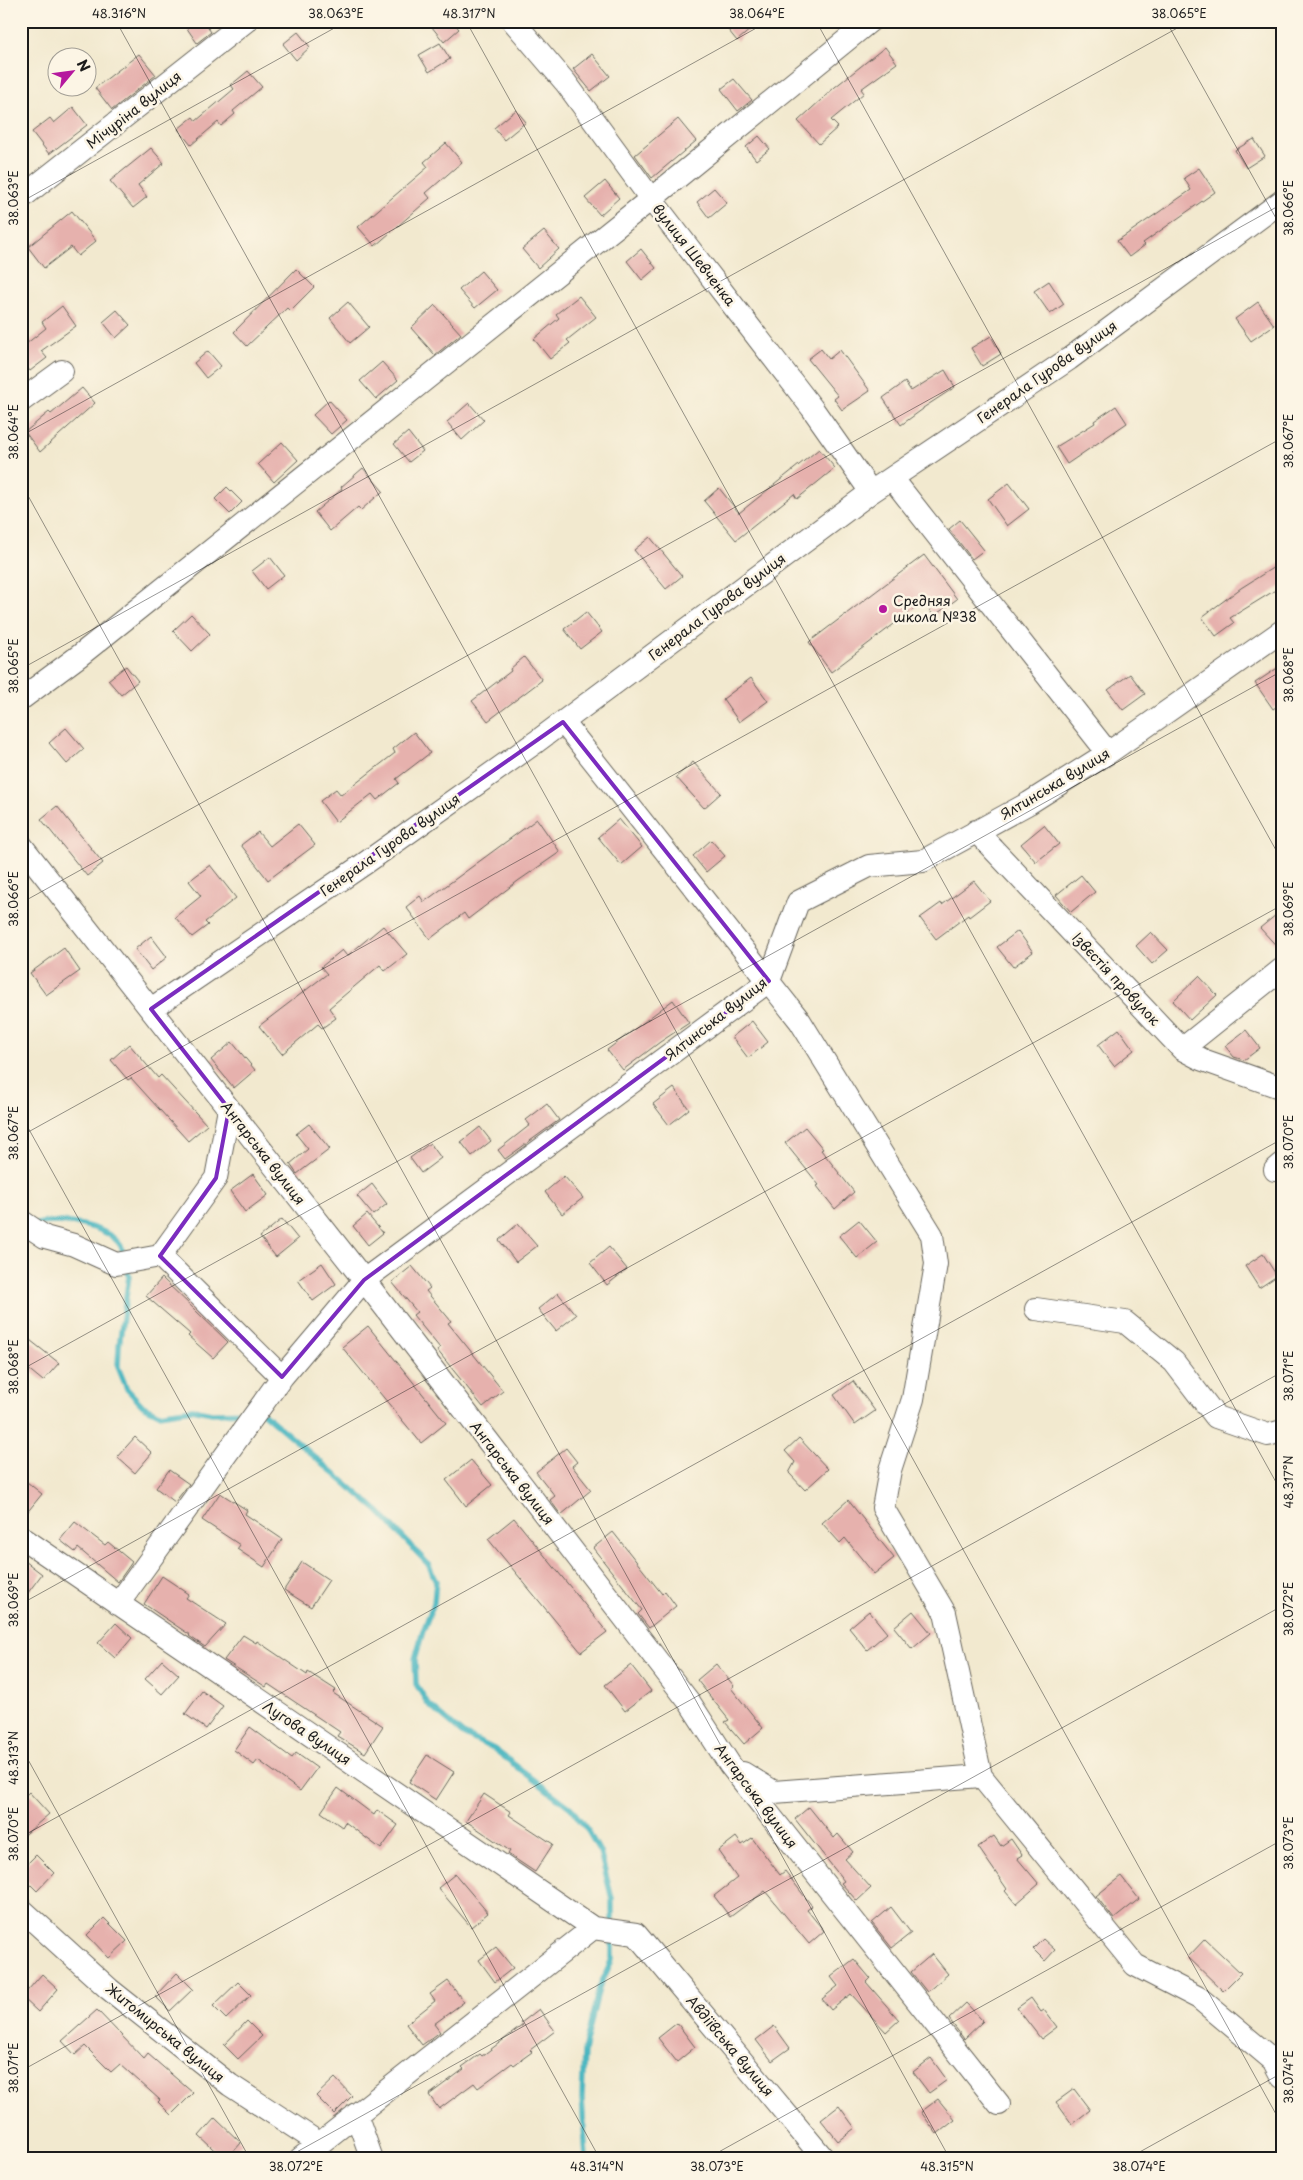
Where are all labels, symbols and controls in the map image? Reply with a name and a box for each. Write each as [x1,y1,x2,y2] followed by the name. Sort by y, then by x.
[92,4,146,22] text: 48.316°N
[308,4,364,22] text: 38.063°E
[442,4,496,22] text: 48.317°N
[729,4,785,22] text: 38.064°E
[1151,4,1207,22] text: 38.065°E
[48,48,98,98] north arrow
[72,56,96,75] text: N
[82,66,186,153] street label: Мічуріна вулиця
[4,170,22,226] text: 38.063°E
[1279,180,1297,236] text: 38.066°E
[648,199,741,311] street label: вулиця Шевченка
[972,315,1121,428] street label: Генерала Гурова вулиця
[4,404,22,460] text: 38.064°E
[1279,414,1297,468] text: 38.067°E
[644,548,790,665] street label: Генерала Гурова вулиця
[893,590,977,627] place label: Средняя школа №38
[877,603,889,615] marker: Средняя школа №38
[4,638,22,694] text: 38.065°E
[1279,647,1297,703] text: 38.068°E
[996,743,1113,825] street label: Ялтинська вулиця
[315,788,464,901] street label: Генерала Гурова вулиця
[4,871,22,927] text: 38.066°E
[1279,881,1297,937] text: 38.069°E
[1068,927,1166,1030] street label: Ізвєстія провулок
[660,972,771,1065] street label: Ялтинська вулиця
[216,1096,311,1209] street label: Ангарська вулиця
[4,1106,22,1160] text: 38.067°E
[1279,1115,1297,1169] text: 38.070°E
[4,1339,22,1395] text: 38.068°E
[1279,1351,1297,1401] text: 38.071°E
[465,1416,560,1529] street label: Ангарська вулиця
[1279,1455,1297,1509] text: 48.317°N
[4,1572,22,1628] text: 38.069°E
[1279,1582,1297,1636] text: 38.072°E
[259,1695,355,1770] street label: Лугова вулиця
[4,1731,22,1785] text: 48.313°N
[710,1739,803,1853] street label: Ангарська вулиця
[4,1807,22,1861] text: 38.070°E
[1279,1816,1297,1870] text: 38.073°E
[101,1978,229,2087] street label: Житомирська вулиця
[682,1990,779,2101] street label: Авдіївська вулиця
[4,2043,22,2093] text: 38.071°E
[1279,2050,1297,2104] text: 38.074°E
[269,2157,323,2175] text: 38.072°E
[570,2157,624,2175] text: 48.314°N
[690,2157,744,2175] text: 38.073°E
[920,2157,974,2175] text: 48.315°N
[1112,2157,1166,2175] text: 38.074°E

